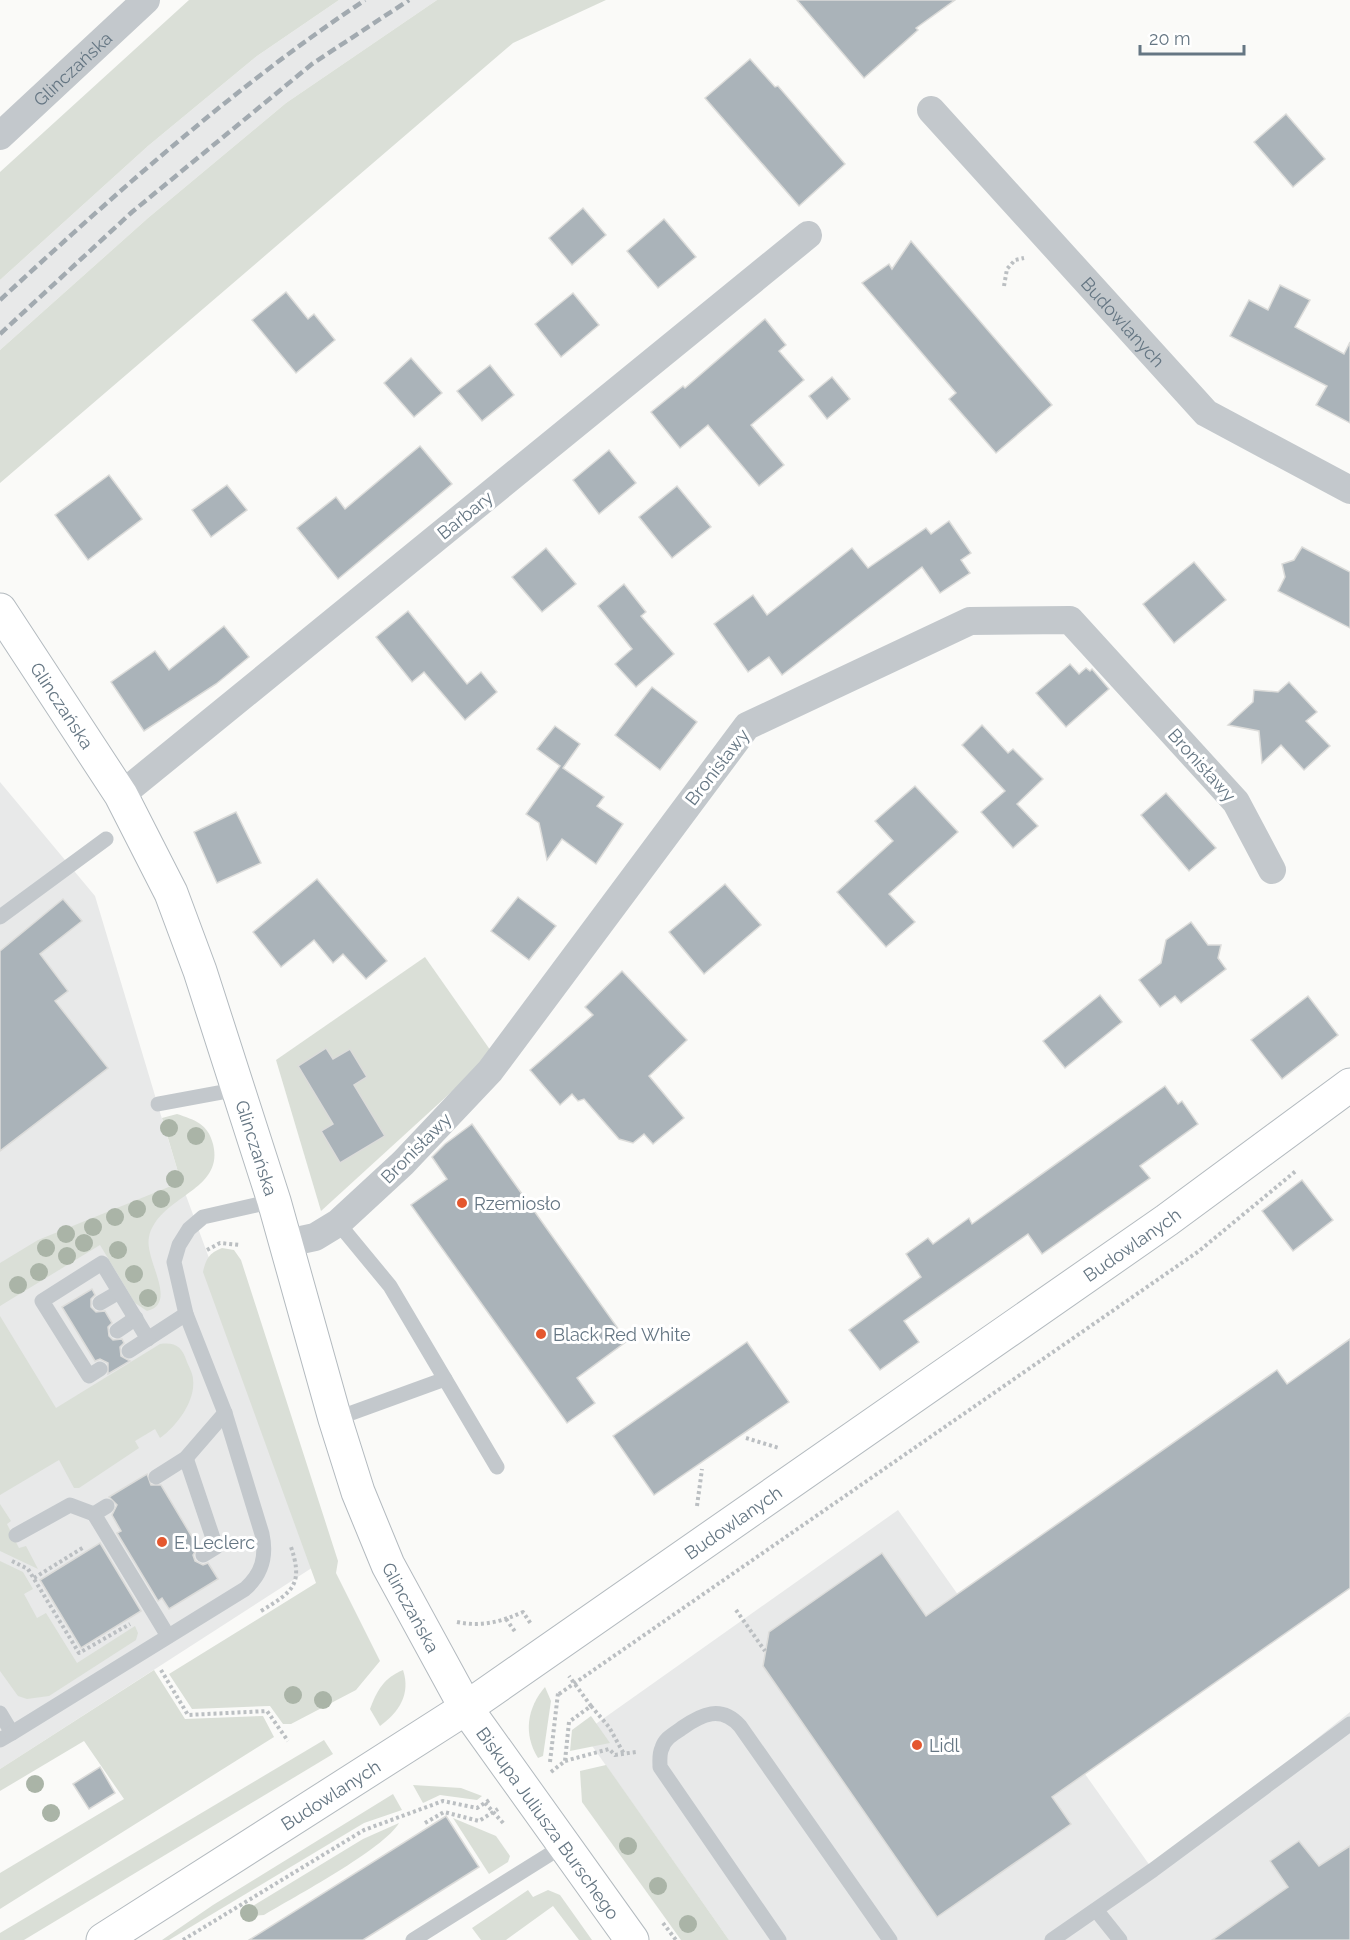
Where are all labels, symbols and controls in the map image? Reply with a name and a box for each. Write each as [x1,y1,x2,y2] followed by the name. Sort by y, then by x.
[1140,18,1244,56] scale bar
[29,27,116,110] street label: Glinczańska
[1149,28,1191,49] text: 20 m
[1077,273,1169,371] street label: Budowlanych
[433,486,497,544] street label: Barbary
[26,658,98,753] street label: Glinczańska
[681,724,753,809] street label: Bronisławy
[1164,724,1240,806] street label: Bronisławy
[232,1097,282,1198] street label: Glinczańska
[376,1108,456,1188] street label: Bronisławy
[474,1193,561,1214] place label: Rzemiosło
[455,1196,469,1210] marker: Rzemiosło
[1079,1203,1184,1286] street label: Budowlanych
[553,1324,691,1345] place label: Black Red White
[534,1327,548,1341] marker: Black Red White
[680,1481,786,1563] street label: Budowlanych
[174,1532,255,1553] place label: E. Leclerc
[155,1535,169,1549] marker: E. Leclerc
[378,1559,444,1656] street label: Glinczańska
[472,1723,624,1923] street label: Biskupa Juliusza Burschego
[929,1735,960,1756] place label: Lidl
[910,1738,924,1752] marker: Lidl
[277,1755,384,1834] street label: Budowlanych

